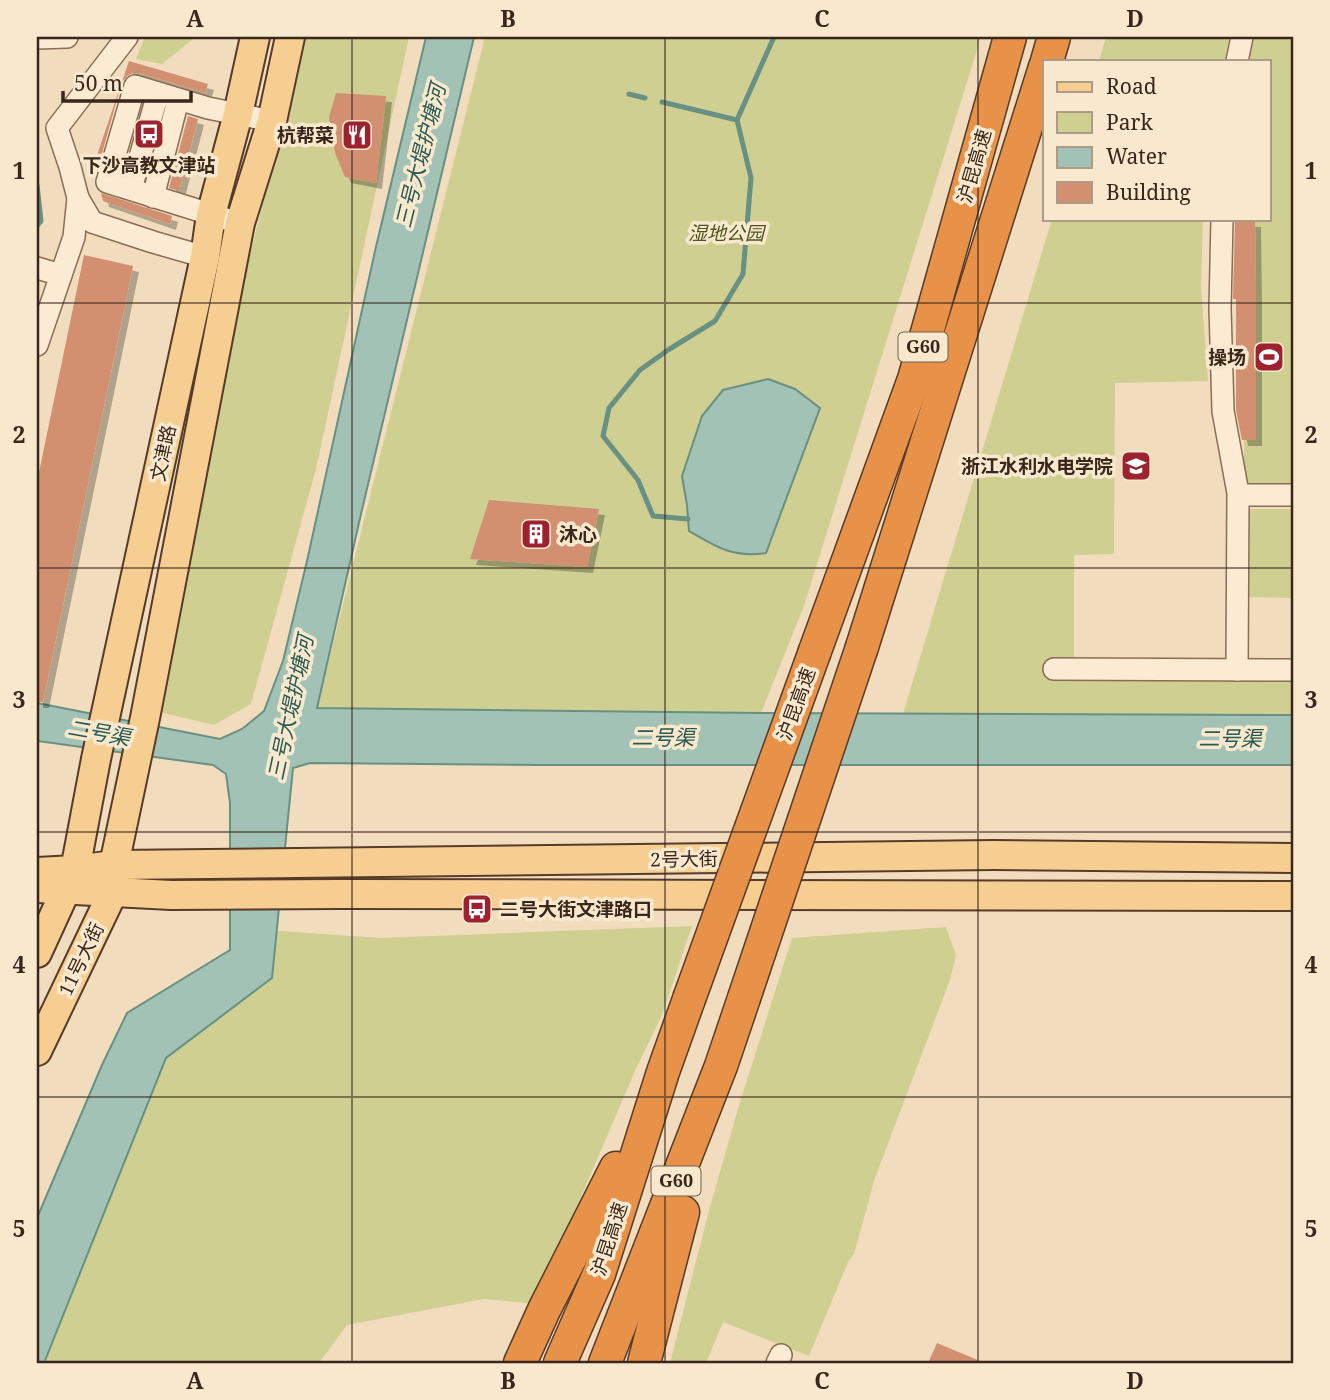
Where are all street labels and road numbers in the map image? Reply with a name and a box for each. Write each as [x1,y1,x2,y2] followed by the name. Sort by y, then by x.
[951,126,997,206] street label: 沪昆高速
[898,332,948,362] road number: G60
[144,422,182,484] street label: 文津路
[771,664,821,744] street label: 沪昆高速
[650,845,718,873] street label: 2号大街
[52,918,110,1000] street label: 11号大街
[652,1166,700,1196] road number: G60
[585,1199,633,1279] street label: 沪昆高速

